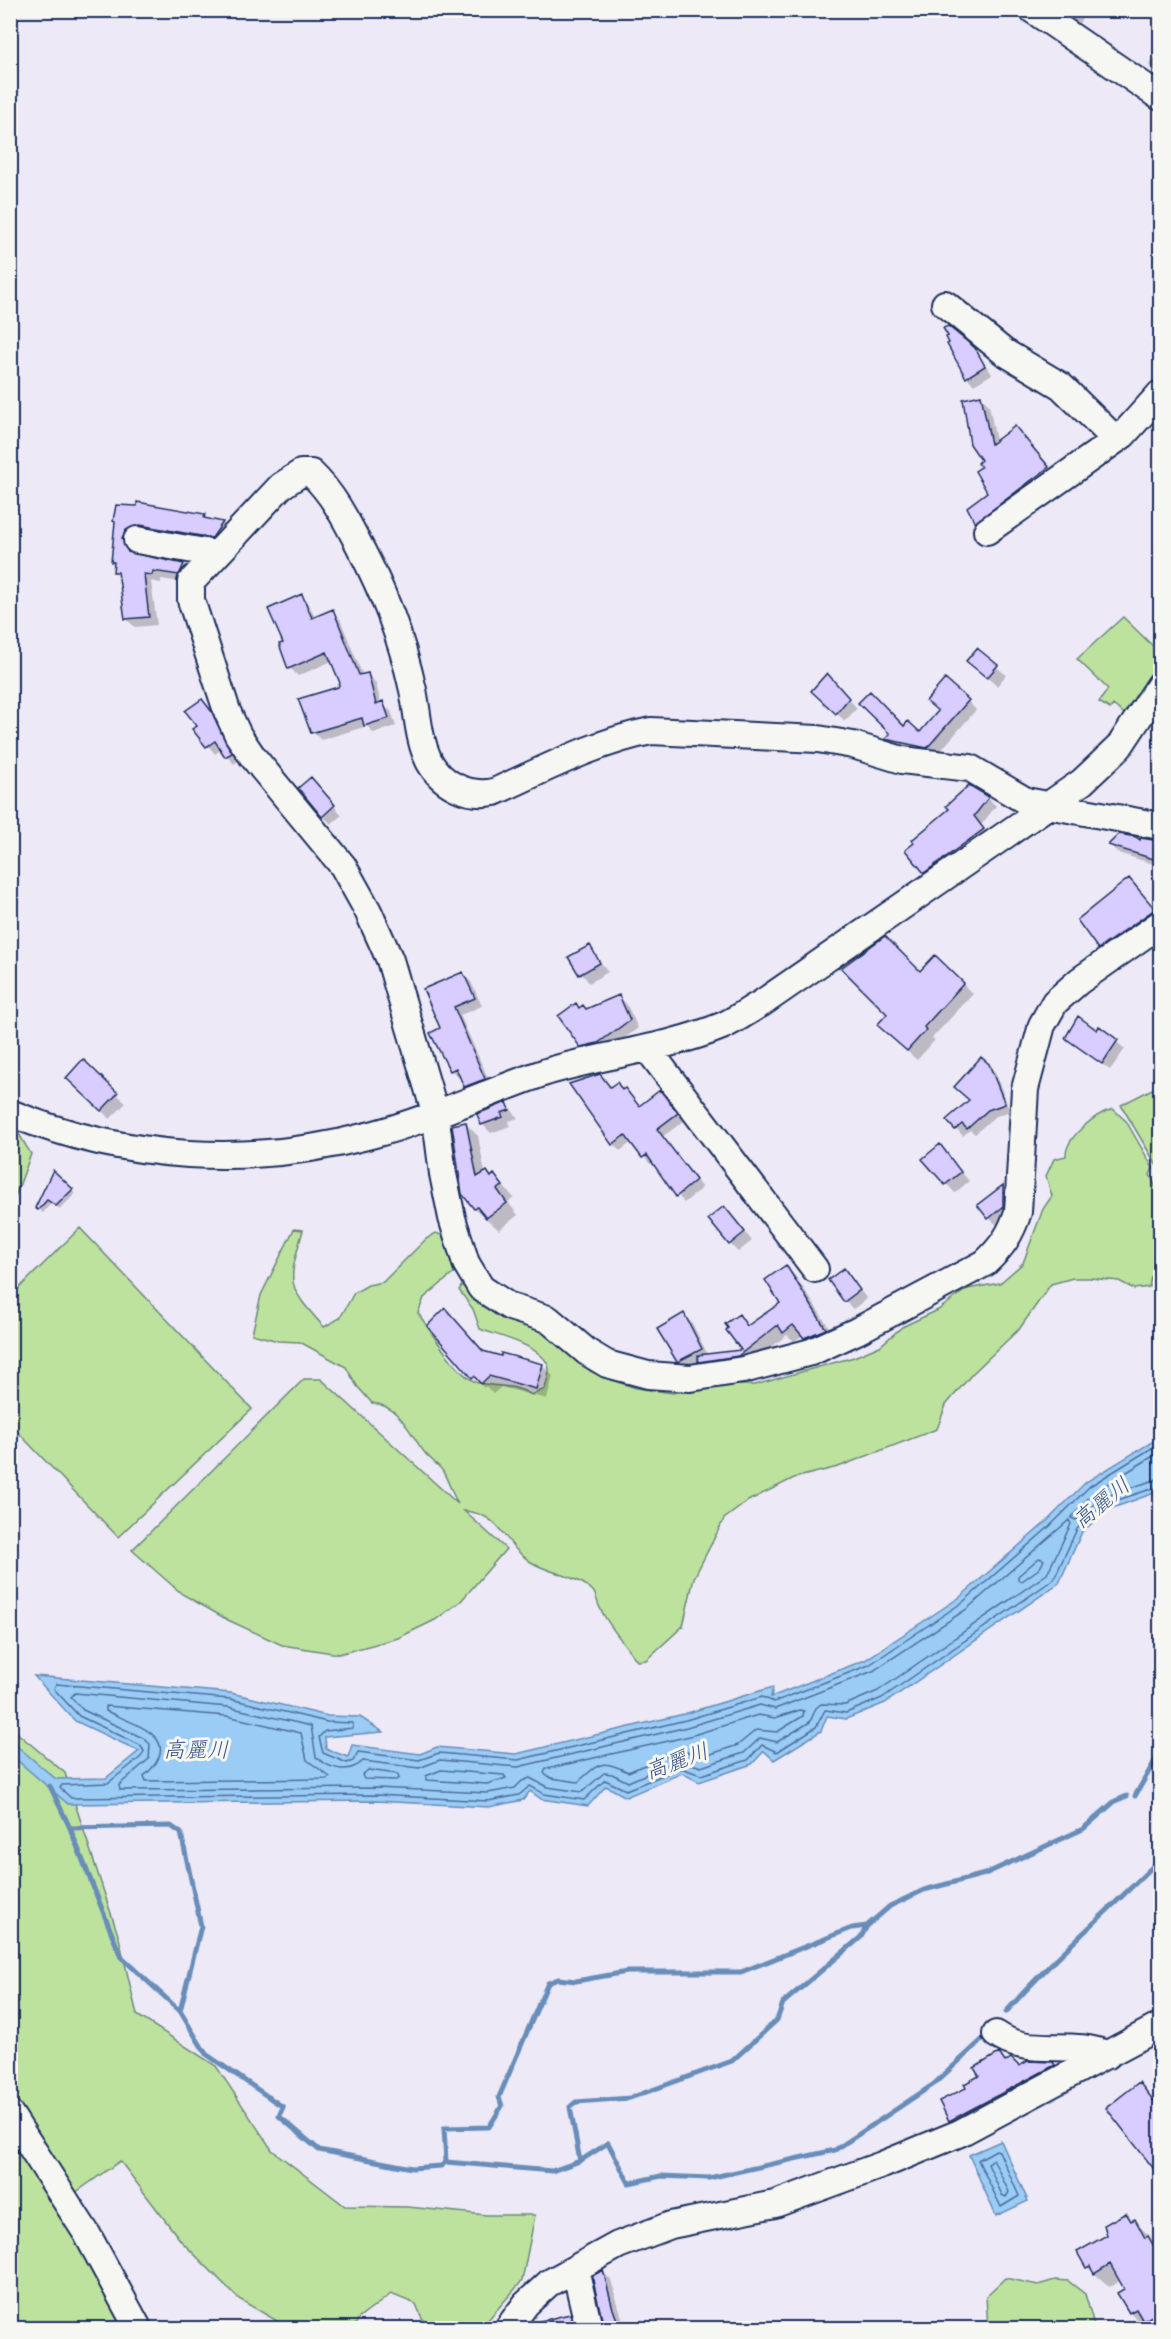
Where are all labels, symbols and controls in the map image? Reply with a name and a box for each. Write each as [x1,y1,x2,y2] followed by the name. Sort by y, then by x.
[1064,1467,1136,1535] water label: 高麗川
[163,1731,229,1764] water label: 高麗川
[639,1732,713,1786] water label: 高麗川

